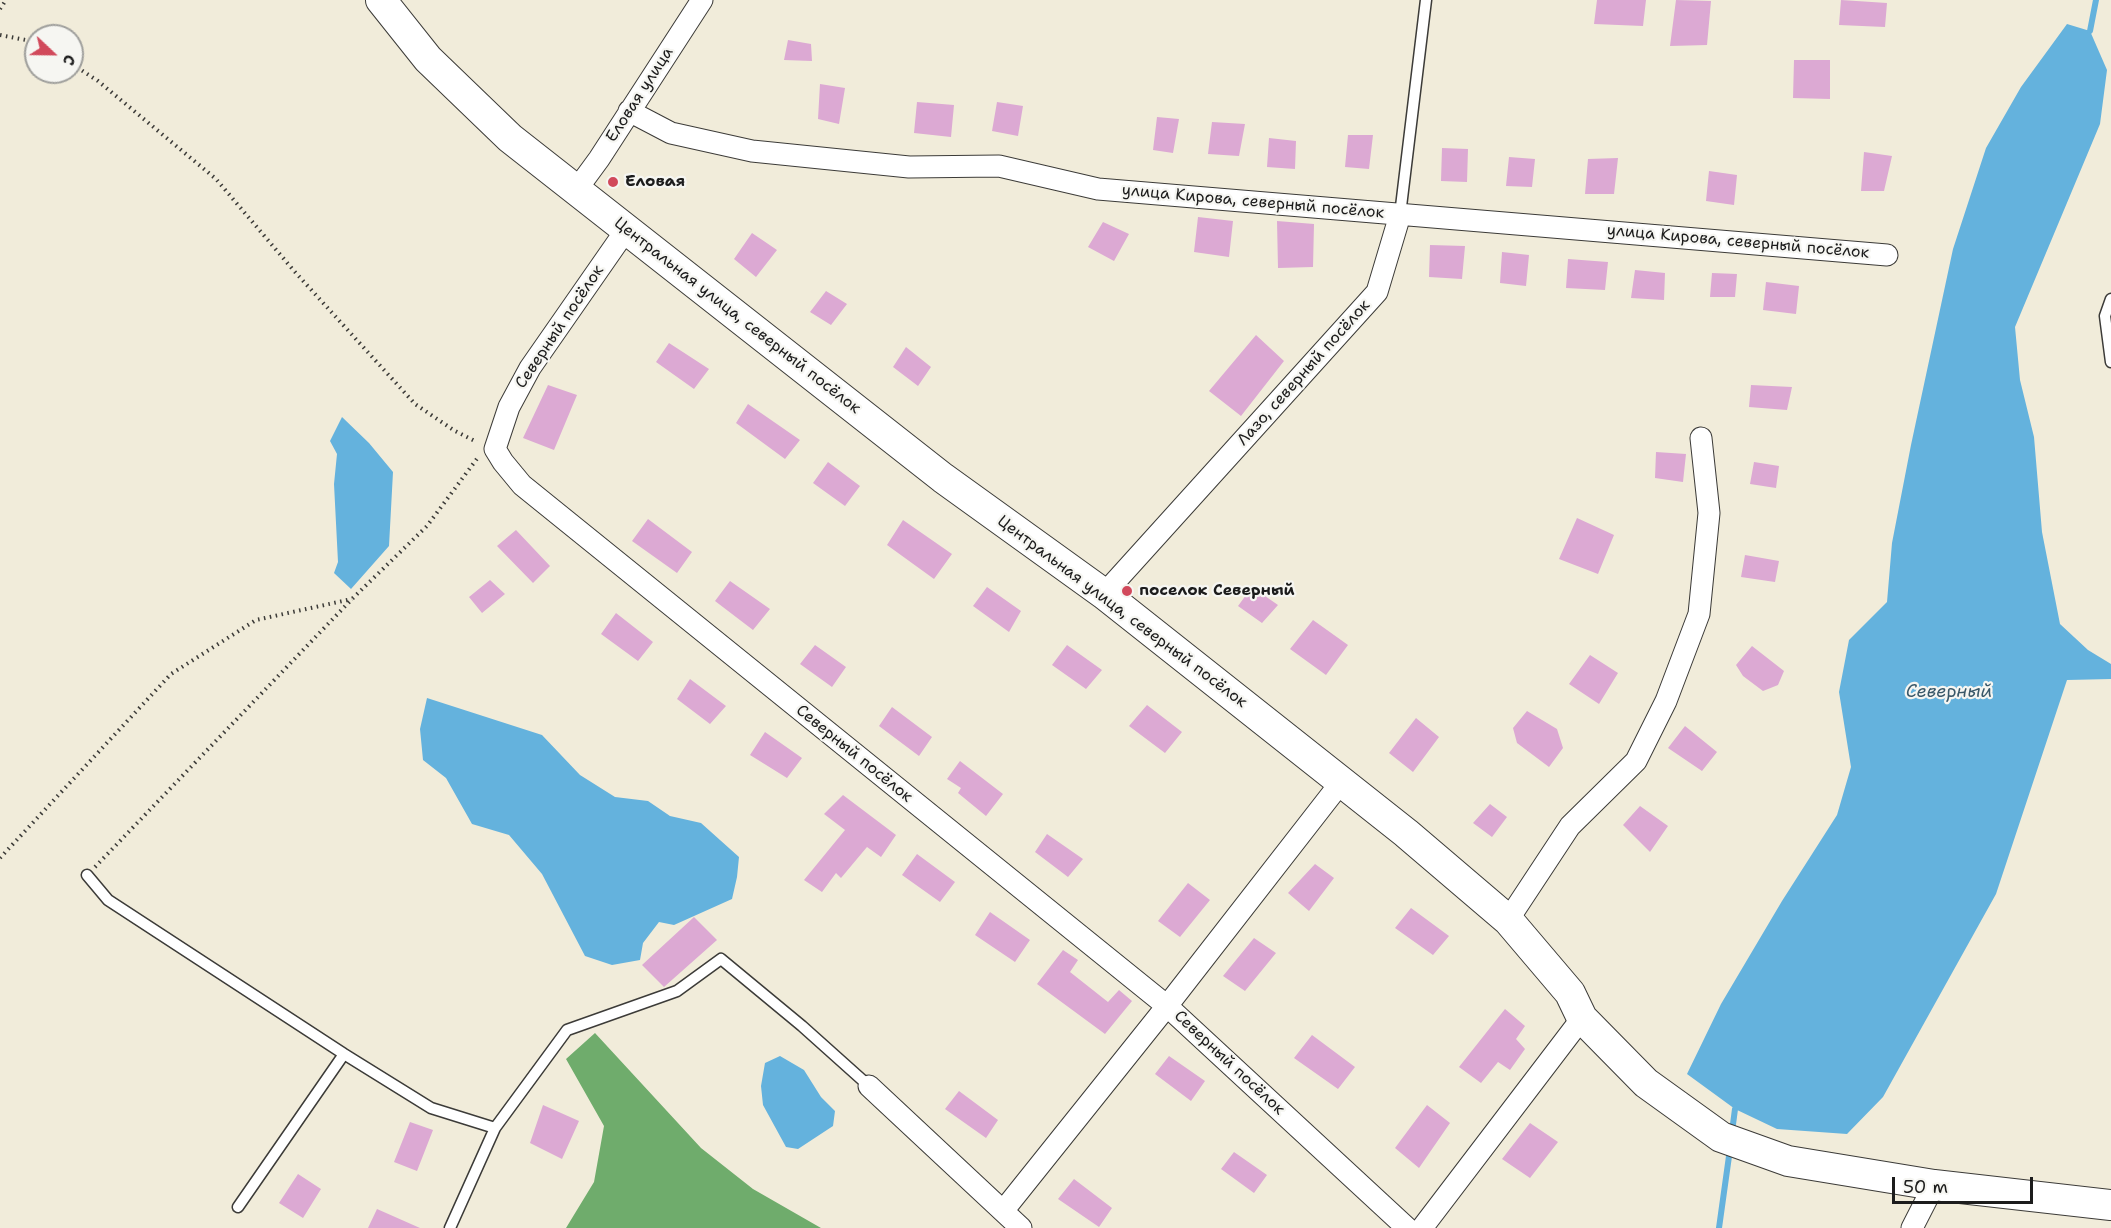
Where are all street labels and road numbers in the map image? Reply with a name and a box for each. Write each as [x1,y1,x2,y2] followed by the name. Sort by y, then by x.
[602,44,678,146] street label: Еловая улица
[1121,181,1385,223] street label: улица Кирова, северный посёлок
[610,214,864,418] street label: Центральная улица, северный посёлок
[1606,221,1870,263] street label: улица Кирова, северный посёлок
[512,262,608,392] street label: Северный посёлок
[1233,296,1375,450] street label: Лазо, северный посёлок
[993,512,1251,712] street label: Центральная улица, северный посёлок
[792,701,916,807] street label: Северный посёлок
[1170,1007,1288,1119] street label: Северный посёлок

